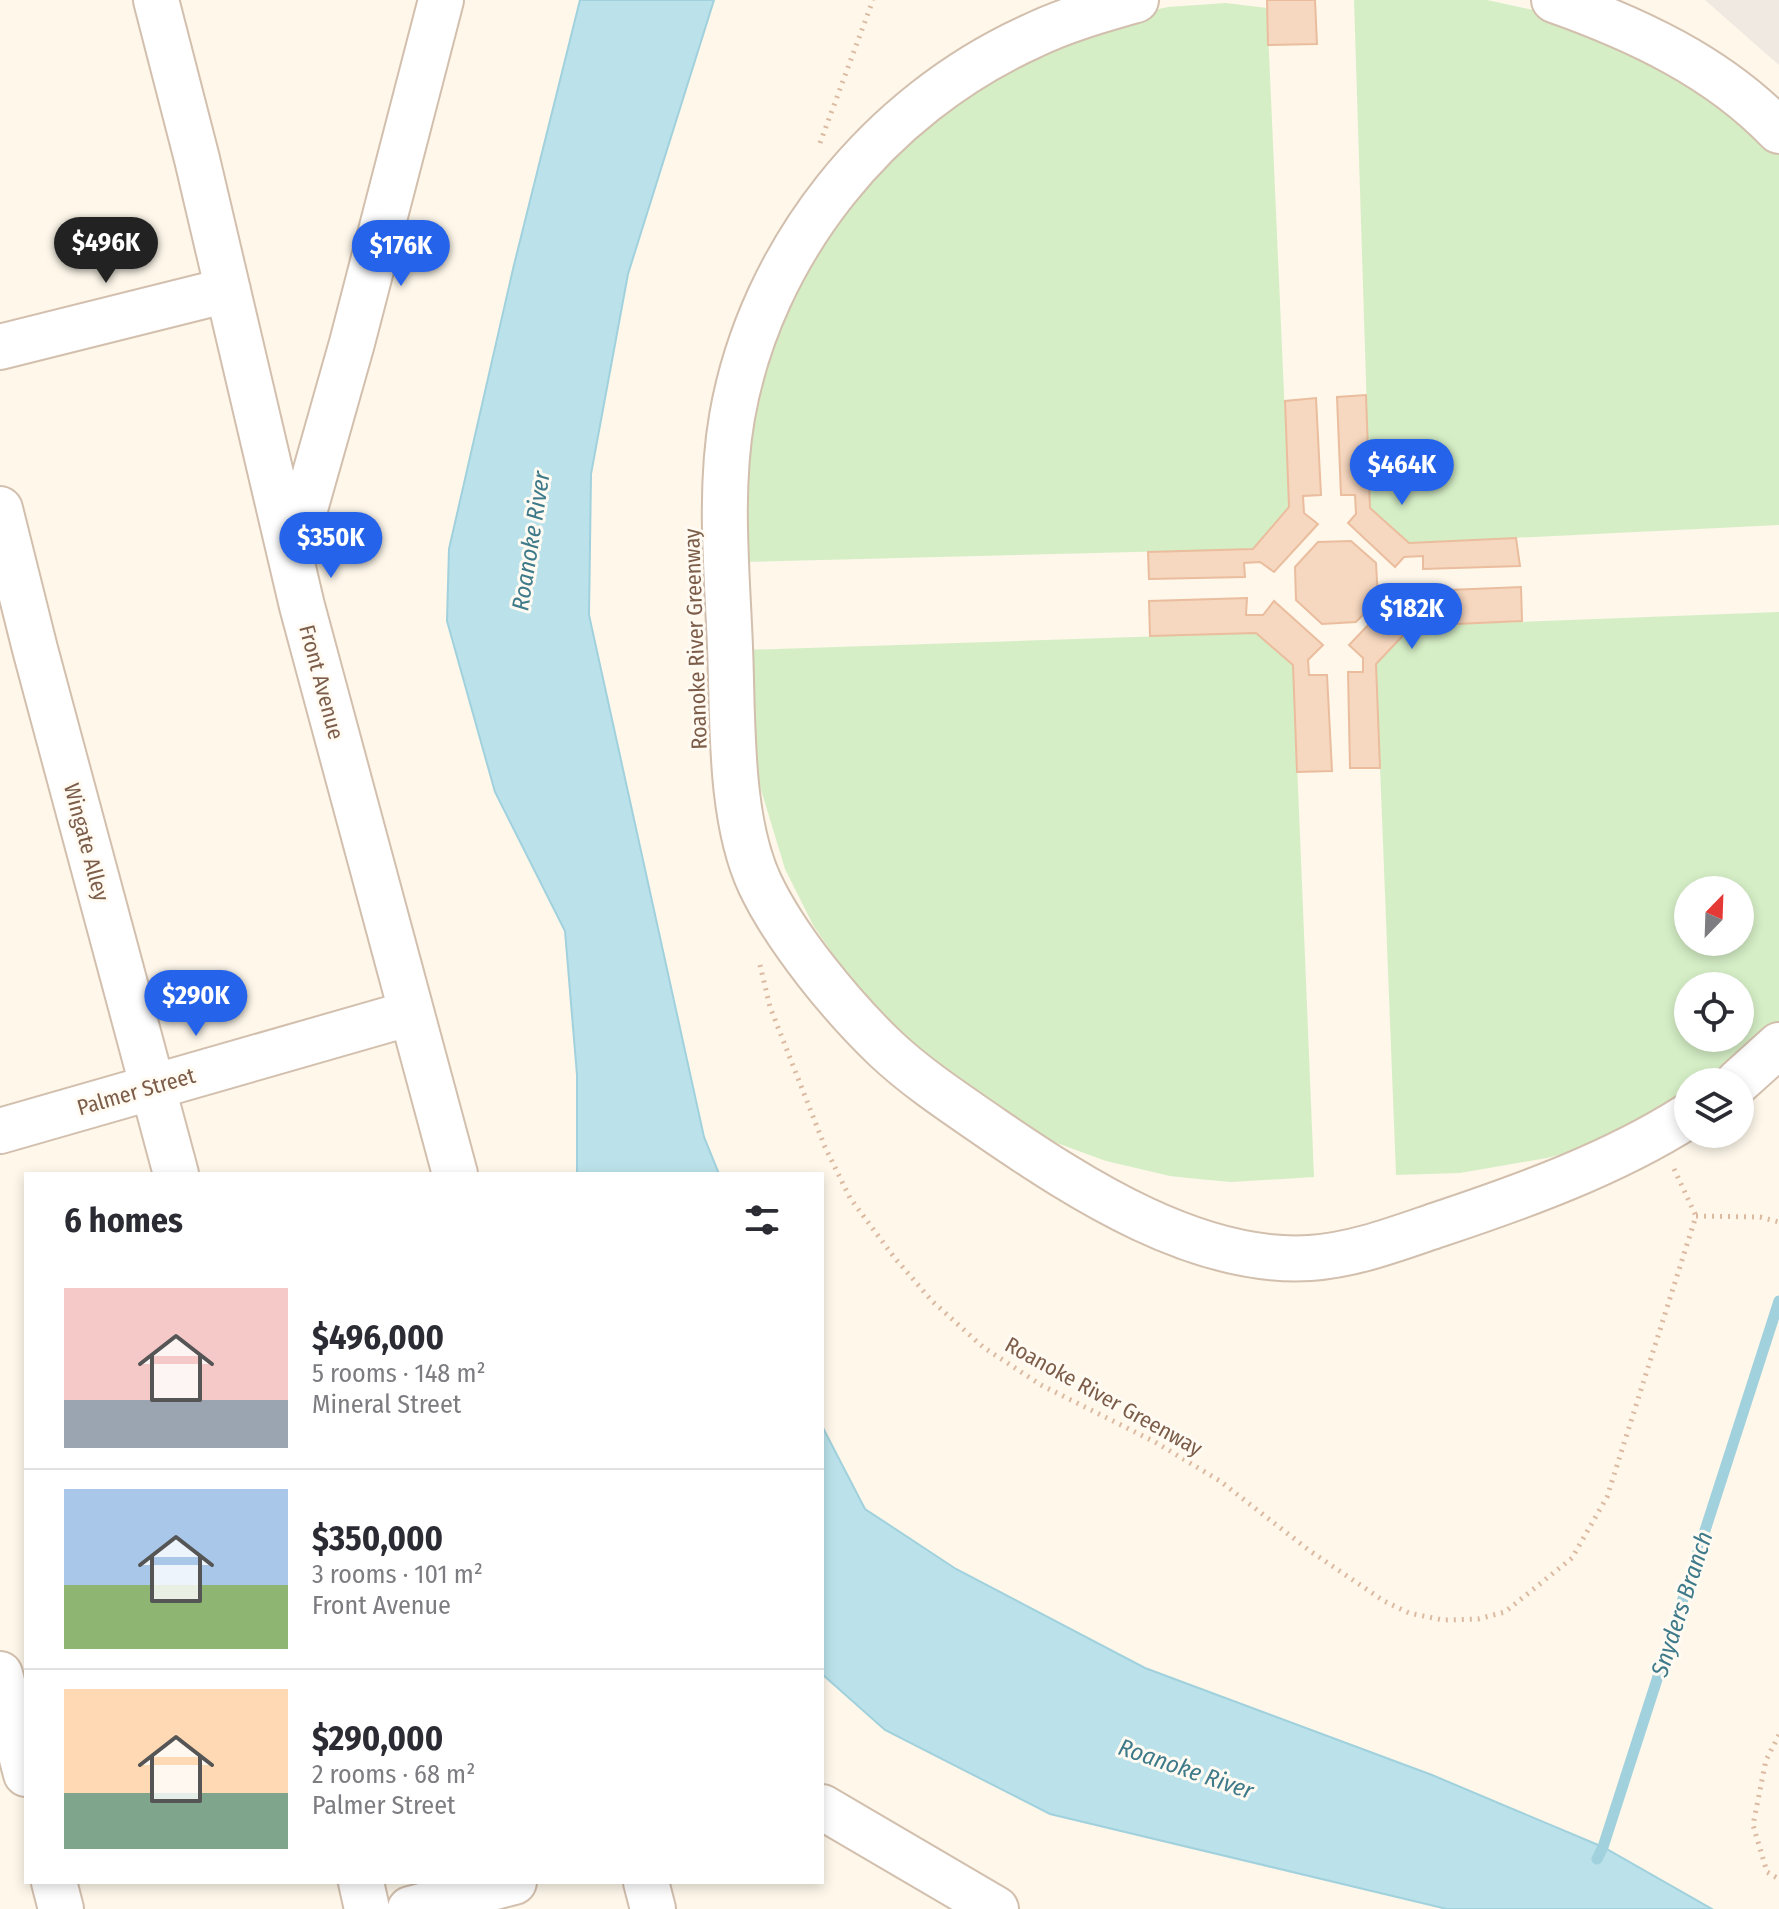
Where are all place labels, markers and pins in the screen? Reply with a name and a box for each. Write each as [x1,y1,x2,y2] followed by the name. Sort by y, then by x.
[50,217,162,285] pin: $496K
[345,220,457,288] pin: $176K
[1346,439,1458,507] pin: $464K
[275,512,387,580] pin: $350K
[1356,583,1468,651] pin: $182K
[140,970,252,1038] pin: $290K

